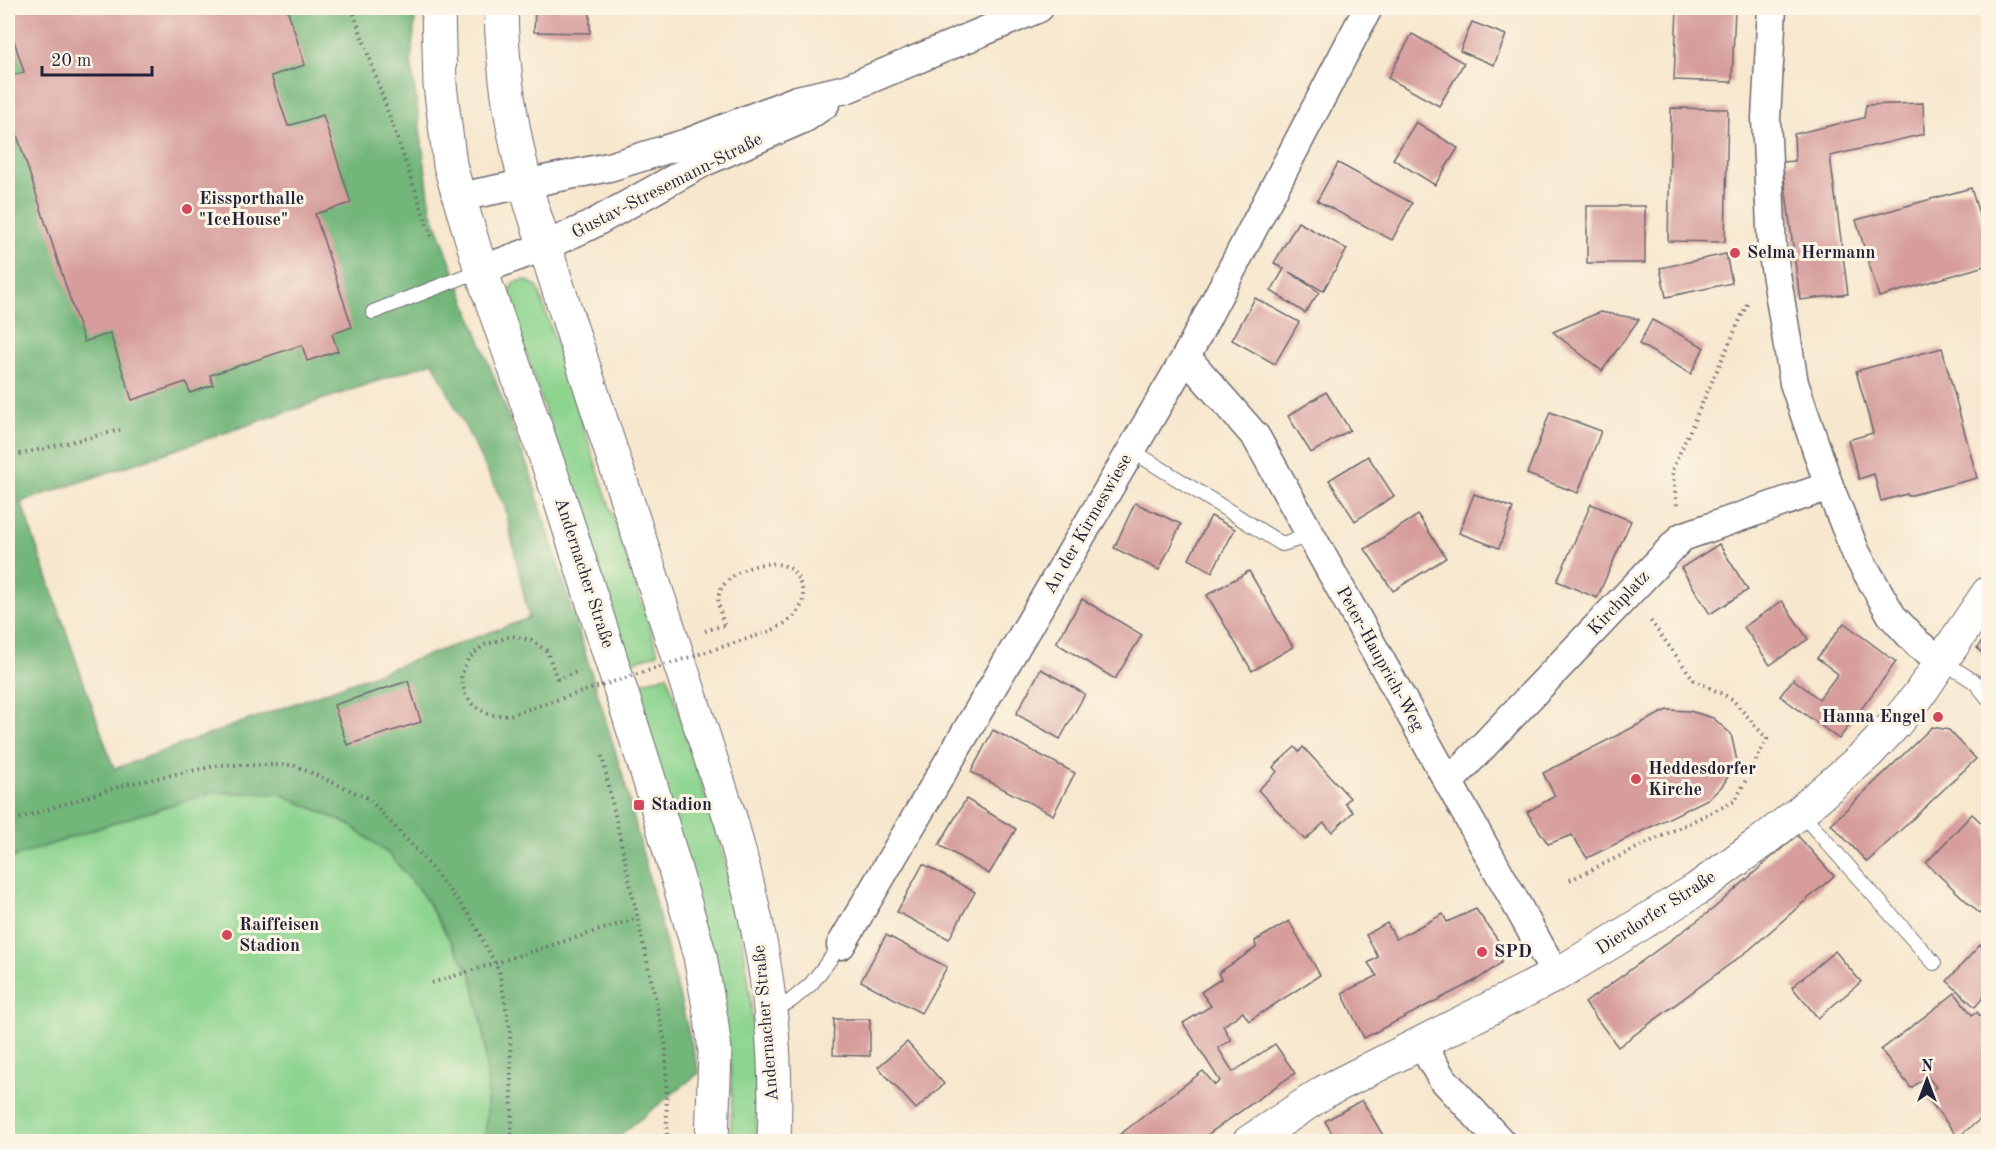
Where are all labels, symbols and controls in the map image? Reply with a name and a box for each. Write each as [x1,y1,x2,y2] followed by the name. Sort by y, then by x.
[42,39,152,77] scale bar
[51,52,91,70] text: 20 m
[569,130,765,242] street label: Gustav-Stresemann-Straße
[199,190,304,229] place label: Eissporthalle "IceHouse"
[180,202,194,216] marker: Eissporthalle "IceHouse"
[1747,244,1875,262] place label: Selma Hermann
[1728,246,1742,260] marker: Selma Hermann
[1041,451,1135,597] street label: An der Kirmeswiese
[551,496,617,650] street label: Andernacher Straße
[1585,567,1653,639] street label: Kirchplatz
[1333,584,1427,735] street label: Peter-Hauprich-Weg
[1821,708,1926,726] place label: Hanna Engel
[1931,710,1945,724] marker: Hanna Engel
[1648,760,1756,799] place label: Heddesdorfer Kirche
[1629,772,1643,786] marker: Heddesdorfer Kirche
[651,796,712,814] place label: Stadion
[632,798,646,812] marker: Stadion
[1593,868,1719,958] street label: Dierdorfer Straße
[239,916,319,955] place label: Raiffeisen Stadion
[220,928,234,942] marker: Raiffeisen Stadion
[1494,943,1532,961] place label: SPD
[750,944,782,1102] street label: Andernacher Straße
[1475,945,1489,959] marker: SPD
[1897,1050,1957,1110] north arrow
[1921,1059,1934,1075] text: N

